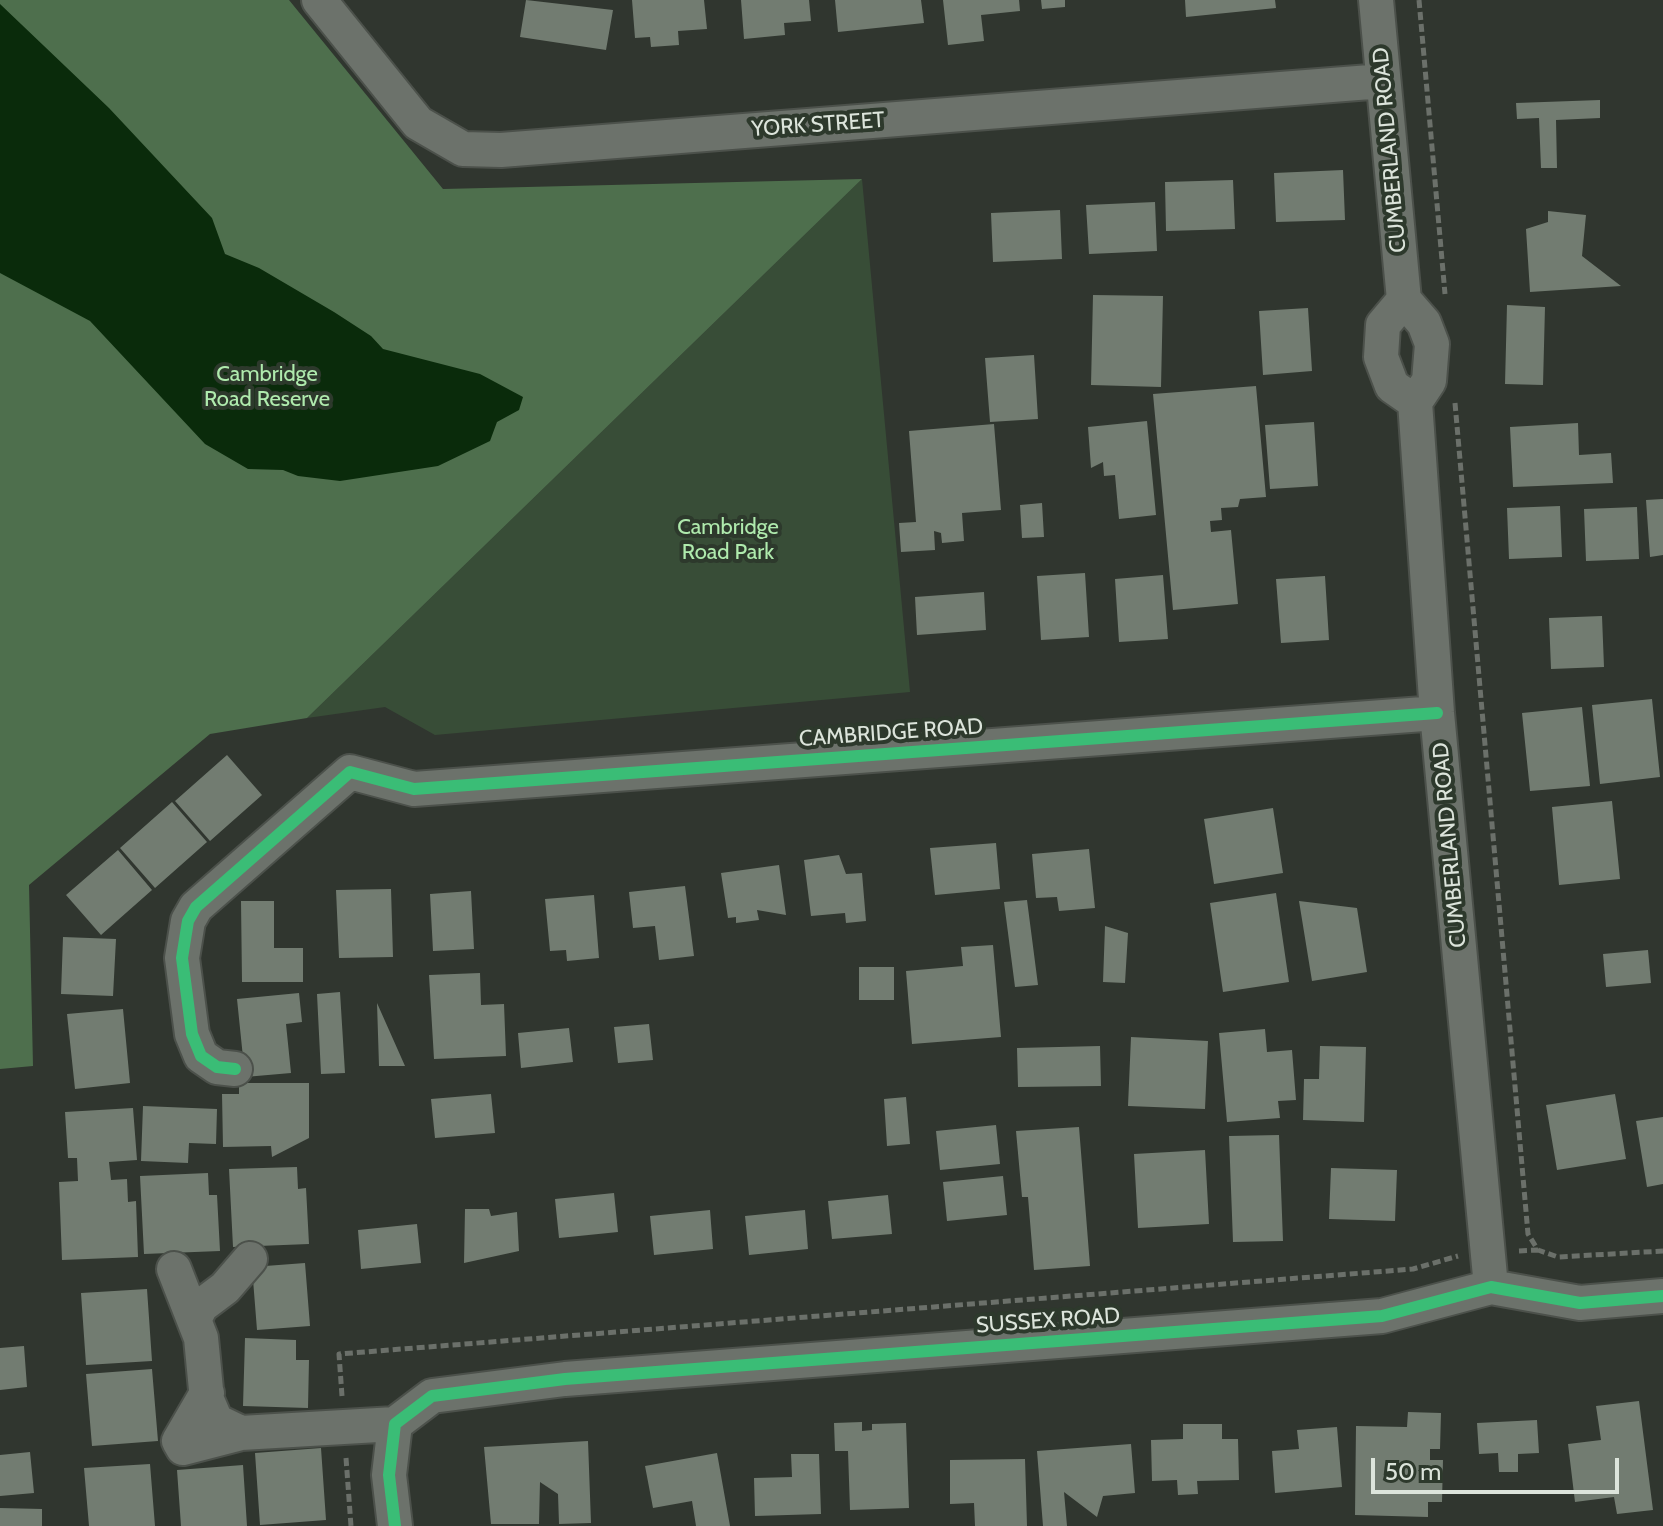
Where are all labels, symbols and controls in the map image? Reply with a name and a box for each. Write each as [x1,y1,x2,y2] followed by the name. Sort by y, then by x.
[1368,46,1412,254] street label: CUMBERLAND ROAD
[751,107,885,143] street label: YORK STREET
[204,362,330,414] park label: Cambridge Road Reserve
[677,515,779,566] park label: Cambridge Road Park
[798,713,984,753] street label: CAMBRIDGE ROAD
[1428,741,1472,949] street label: CUMBERLAND ROAD
[975,1303,1121,1339] street label: SUSSEX ROAD
[1375,1442,1623,1492] scale bar
[1385,1457,1441,1486] text: 50 m

